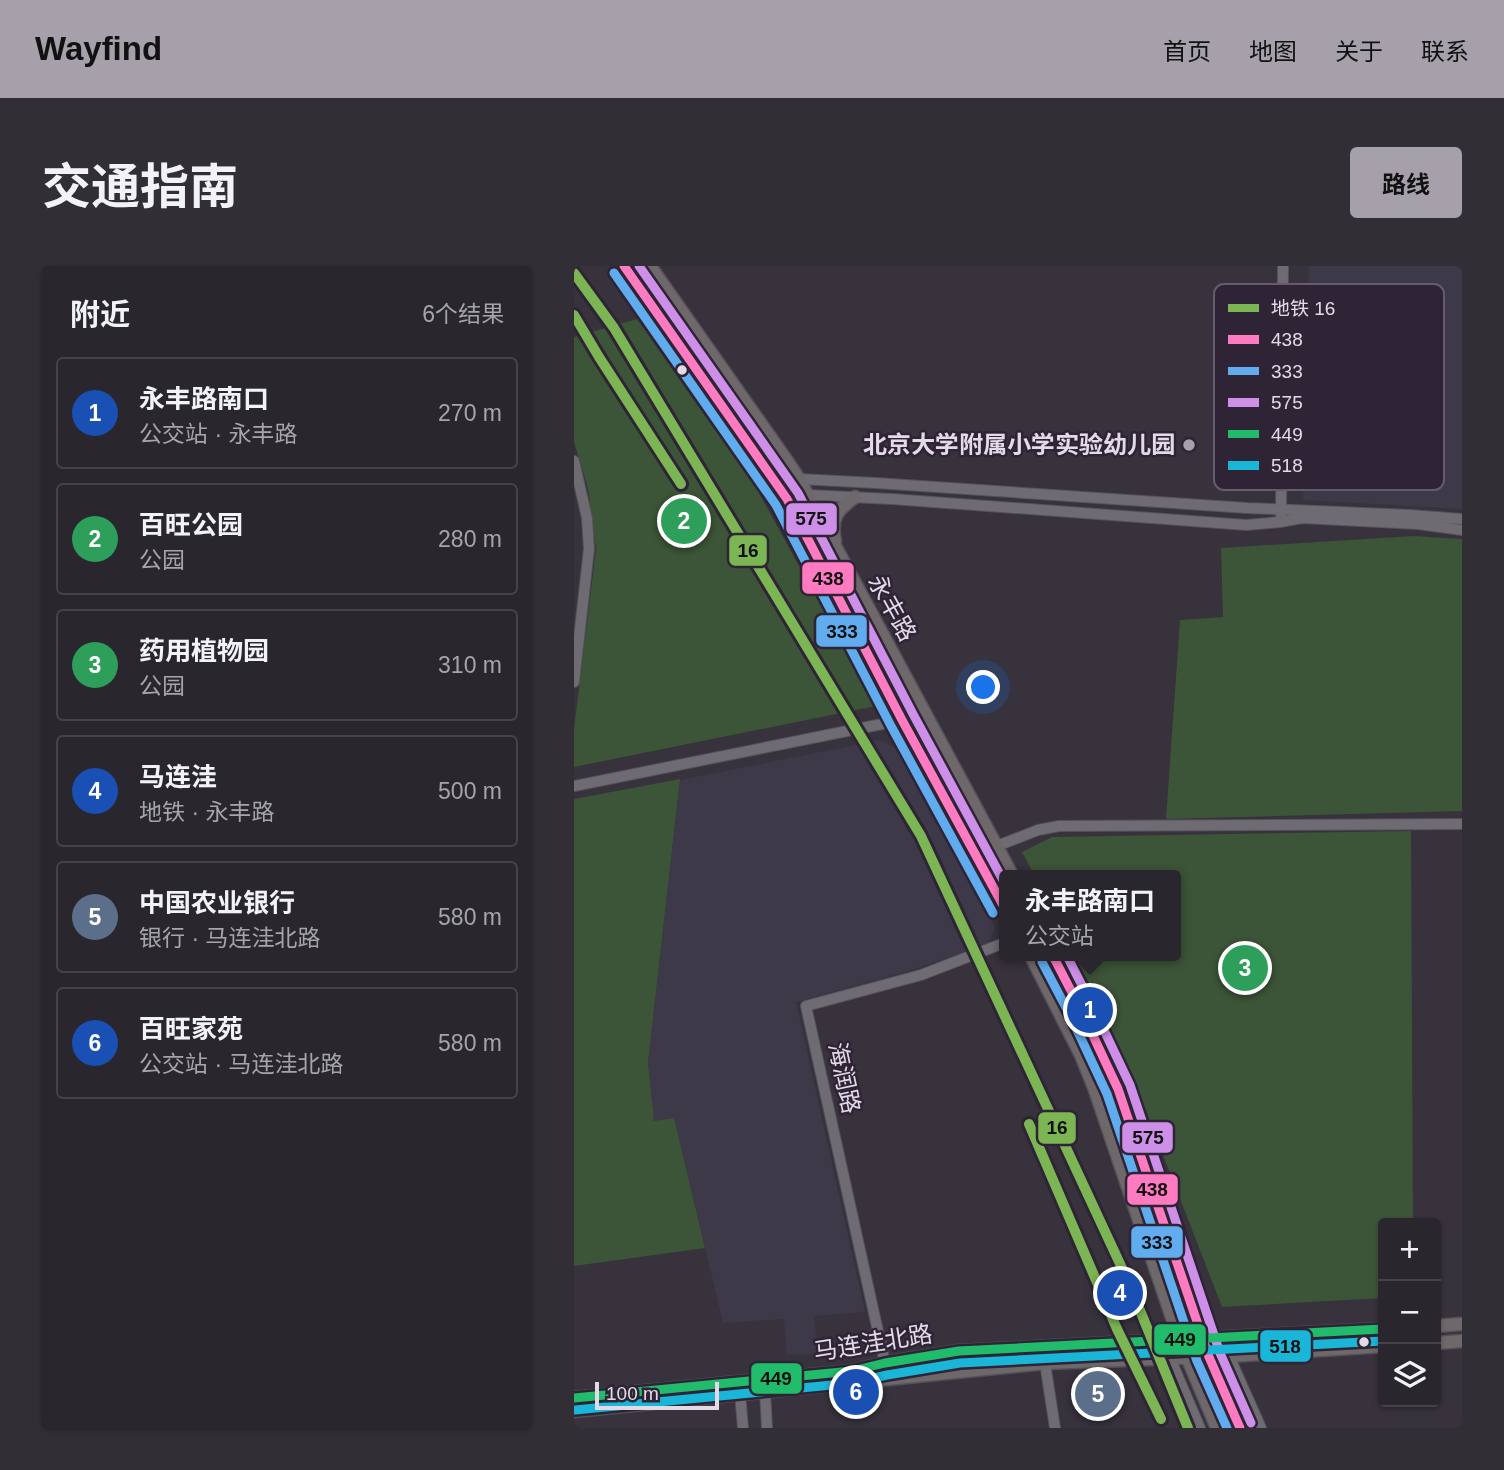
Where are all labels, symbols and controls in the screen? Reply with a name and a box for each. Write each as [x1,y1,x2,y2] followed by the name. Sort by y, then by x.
[35,30,162,67] text: Wayfind
[1163,38,1211,65] text: 首页
[1249,38,1297,65] text: 地图
[1335,38,1383,65] text: 关于
[1421,38,1469,65] text: 联系
[1350,147,1462,218] button: 路线
[42,160,238,214] text: 交通指南
[1214,284,1444,490] legend
[70,298,130,331] text: 附近
[1271,298,1335,319] text: 地铁 16
[422,301,504,327] text: 6个结果
[1271,329,1303,350] text: 438
[1271,361,1303,382] text: 333
[675,363,689,377] unlabelled marker
[139,384,269,414] text: 永丰路南口
[1271,392,1303,413] text: 575
[89,400,101,426] text: 1
[438,400,502,426] text: 270 m
[139,421,297,447] text: 公交站 · 永丰路
[1271,424,1303,445] text: 449
[863,431,1175,458] place label: 北京大学附属小学实验幼儿园
[1181,437,1197,453] marker: 北京大学附属小学实验幼儿园
[1271,455,1303,476] text: 518
[661,495,707,547] pin: 2
[785,502,838,536] line badge: 575
[795,508,827,529] text: 575
[139,510,243,540] text: 百旺公园
[89,526,101,552] text: 2
[438,526,502,552] text: 280 m
[728,534,768,567] line badge: 16
[737,540,759,561] text: 16
[139,547,185,573] text: 公园
[801,561,855,595] line badge: 438
[812,568,844,589] text: 438
[863,570,922,646] street label: 永丰路
[815,614,868,648] line badge: 333
[826,621,858,642] text: 333
[139,636,269,666] text: 药用植物园
[89,652,101,678] text: 3
[438,652,502,678] text: 310 m
[966,670,1000,704] your location
[139,673,185,699] text: 公园
[139,762,217,792] text: 马连洼
[89,778,101,804] text: 4
[438,778,502,804] text: 500 m
[139,799,274,825] text: 地铁 · 永丰路
[999,870,1181,961] popup
[1025,886,1155,916] text: 永丰路南口
[139,888,295,918] text: 中国农业银行
[89,904,101,930] text: 5
[438,904,502,930] text: 580 m
[1025,923,1094,949] text: 公交站
[139,925,320,951] text: 银行 · 马连洼北路
[1222,942,1268,994] pin: 3
[1067,984,1113,1036] pin: 1
[139,1014,243,1044] text: 百旺家苑
[89,1030,101,1056] text: 6
[438,1030,502,1056] text: 580 m
[824,1040,865,1116] street label: 海润路
[139,1051,343,1077] text: 公交站 · 马连洼北路
[1037,1111,1077,1145] line badge: 16
[1046,1117,1068,1138] text: 16
[1121,1121,1174,1154] line badge: 575
[1132,1127,1164,1148] text: 575
[1126,1173,1179,1206] line badge: 438
[1136,1179,1168,1200] text: 438
[1378,1218,1441,1407] map controls
[1378,1218,1441,1281] button: +
[1130,1225,1184,1259] line badge: 333
[1141,1232,1173,1253] text: 333
[1097,1267,1143,1319] pin: 4
[1378,1281,1441,1344] button: −
[812,1320,934,1365] street label: 马连洼北路
[1153,1323,1207,1356] line badge: 449
[1164,1329,1196,1350] text: 449
[1259,1329,1312,1363] line badge: 518
[1357,1335,1371,1349] unlabelled marker
[1269,1336,1301,1357] text: 518
[1378,1344,1441,1407] button: layers
[750,1362,803,1395] line badge: 449
[833,1366,879,1418] pin: 6
[760,1368,792,1389] text: 449
[1075,1368,1121,1420] pin: 5
[595,1379,719,1411] scale bar
[606,1383,659,1404] text: 100 m

